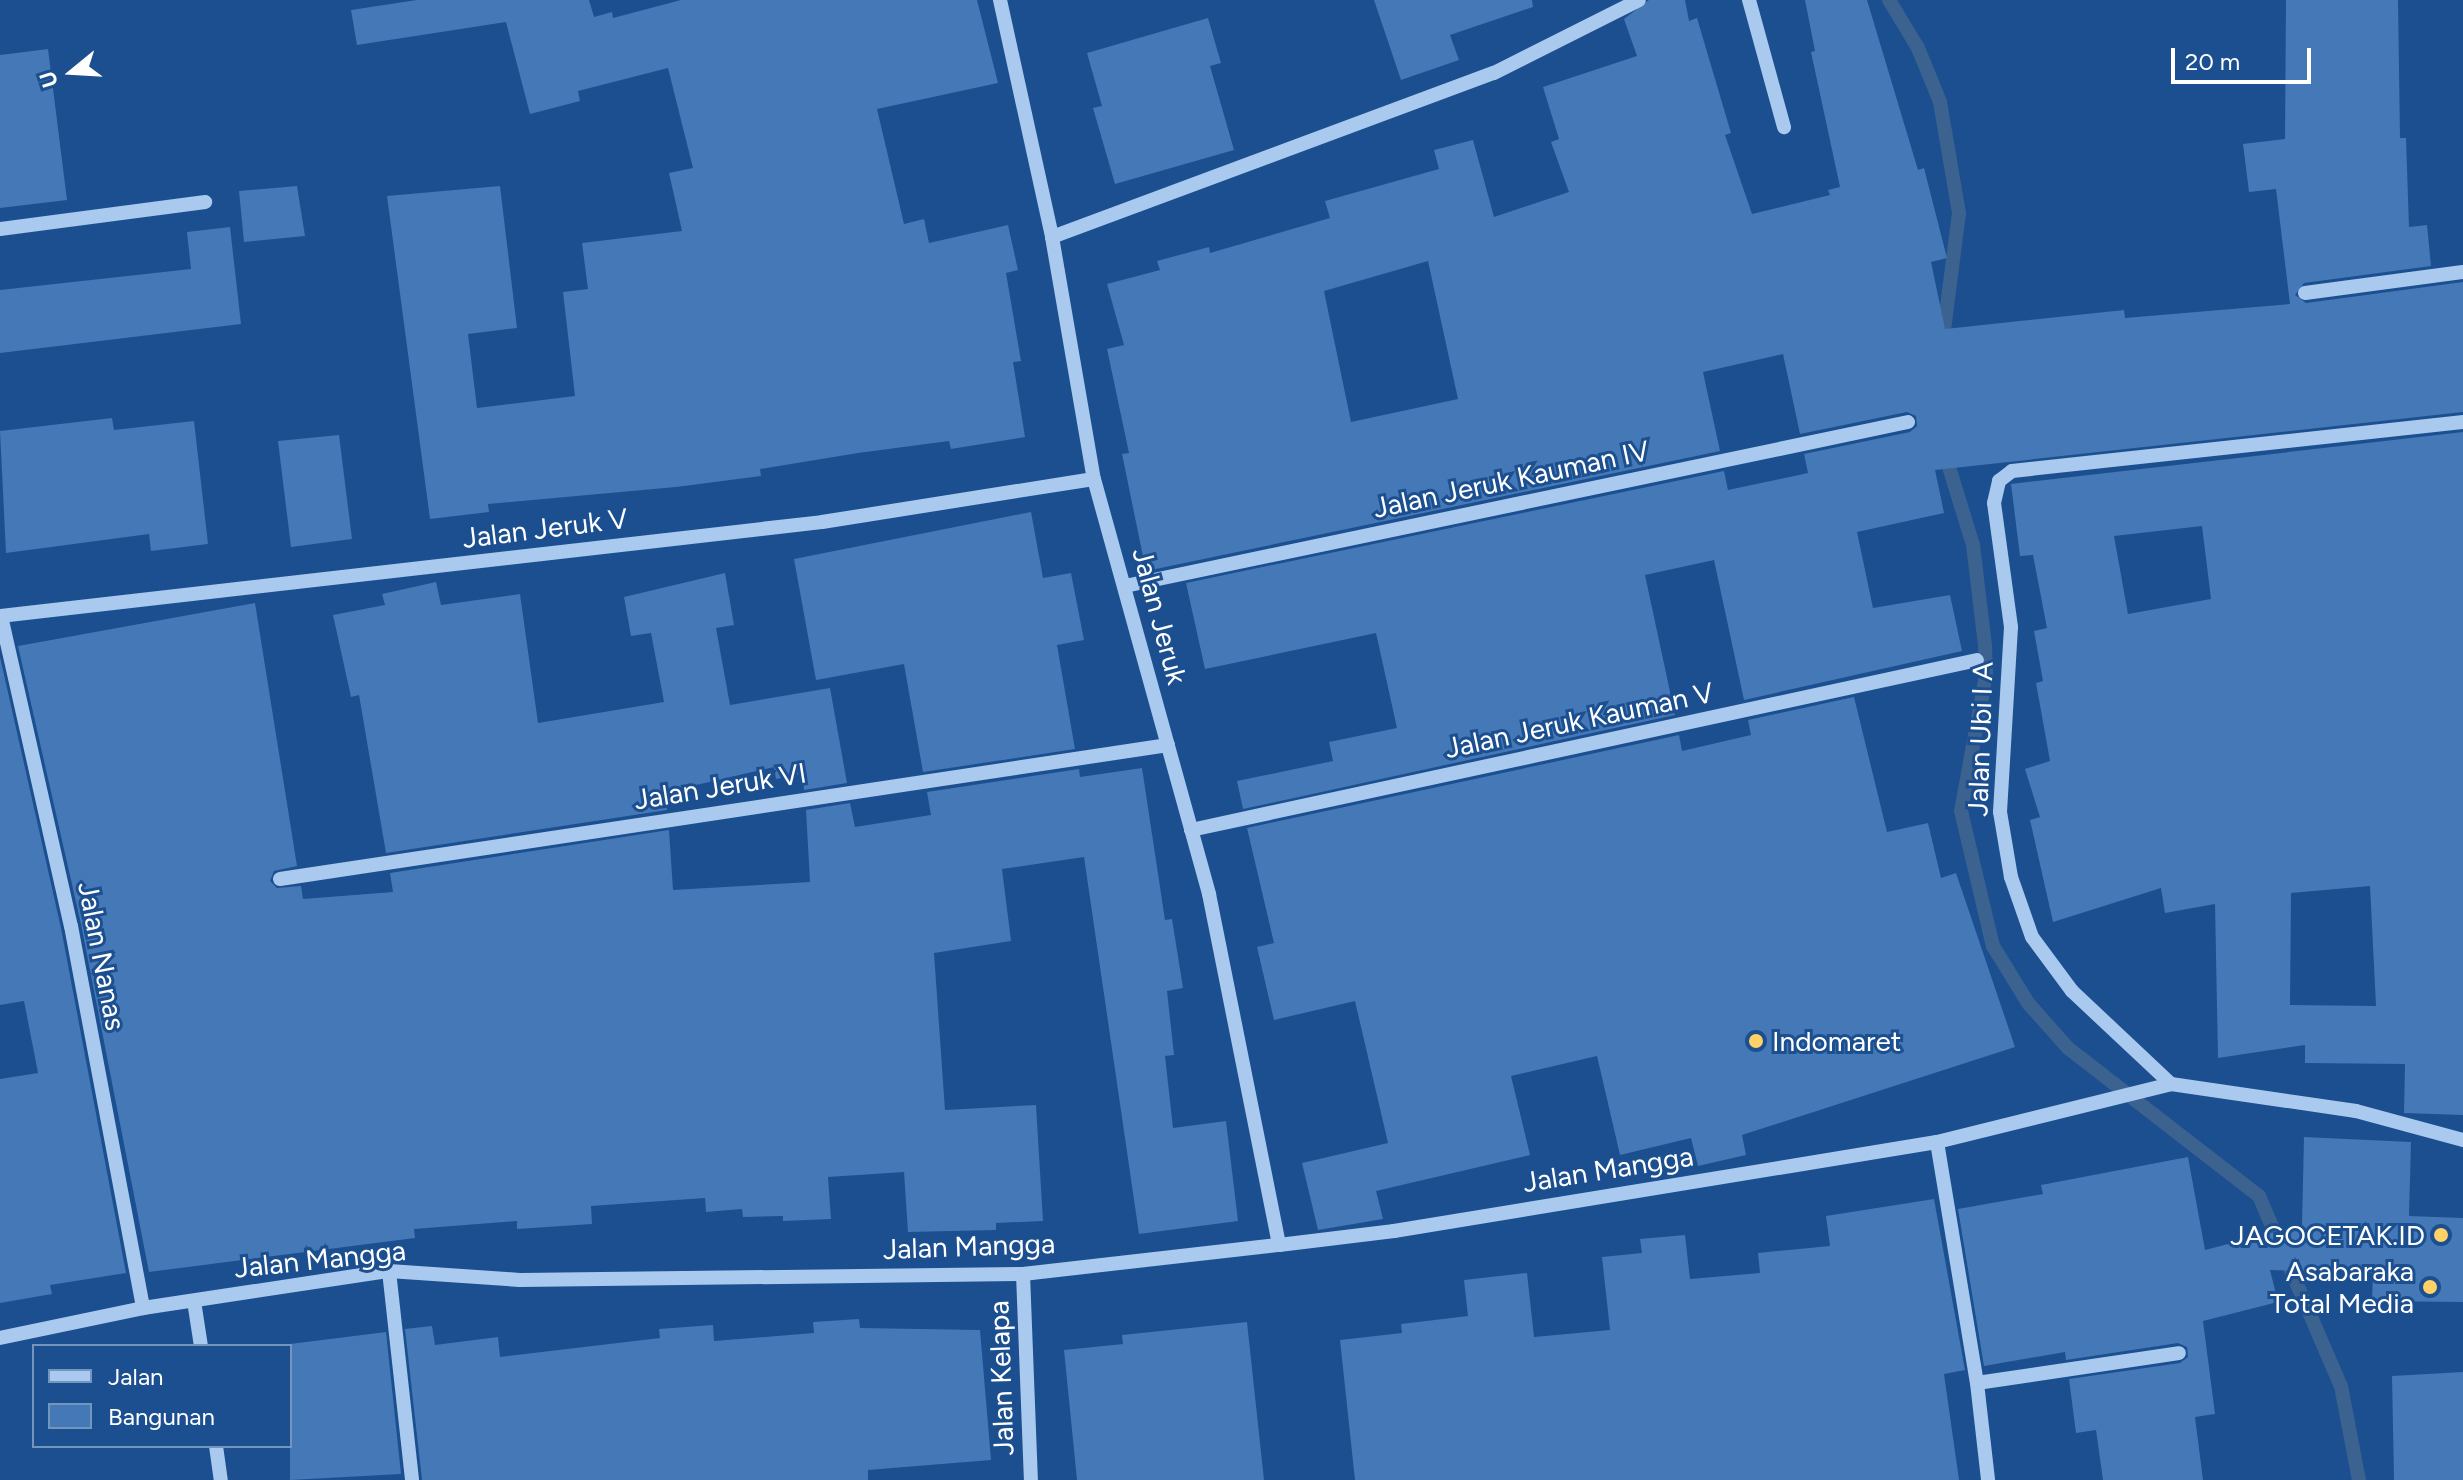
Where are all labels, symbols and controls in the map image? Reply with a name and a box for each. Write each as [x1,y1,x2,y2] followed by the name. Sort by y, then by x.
[32,32,112,112] north arrow
[2175,32,2315,82] scale bar
[2185,47,2240,76] text: 20 m
[33,68,64,91] text: U
[1370,433,1652,525] street label: Jalan Jeruk Kauman IV
[460,501,630,555] street label: Jalan Jeruk V
[1126,544,1194,688] street label: Jalan Jeruk
[1961,661,1999,817] street label: Jalan Ubi I A
[1442,675,1716,765] street label: Jalan Jeruk Kauman V
[631,756,809,816] street label: Jalan Jeruk VI
[71,879,133,1033] street label: Jalan Nanas
[1772,1024,1901,1058] place label: Indomaret
[1747,1032,1765,1050] marker: Indomaret
[1520,1139,1696,1199] street label: Jalan Mangga
[2230,1218,2425,1252] place label: JAGOCETAK.ID
[882,1226,1056,1266] street label: Jalan Mangga
[2432,1226,2450,1244] marker: JAGOCETAK.ID
[233,1233,407,1285] street label: Jalan Mangga
[2270,1254,2414,1320] place label: Asabaraka Total Media
[2421,1278,2439,1296] marker: Asabaraka Total Media
[982,1300,1020,1456] street label: Jalan Kelapa
[32,1344,292,1448] legend
[108,1362,164,1391] text: Jalan
[108,1402,215,1431] text: Bangunan

